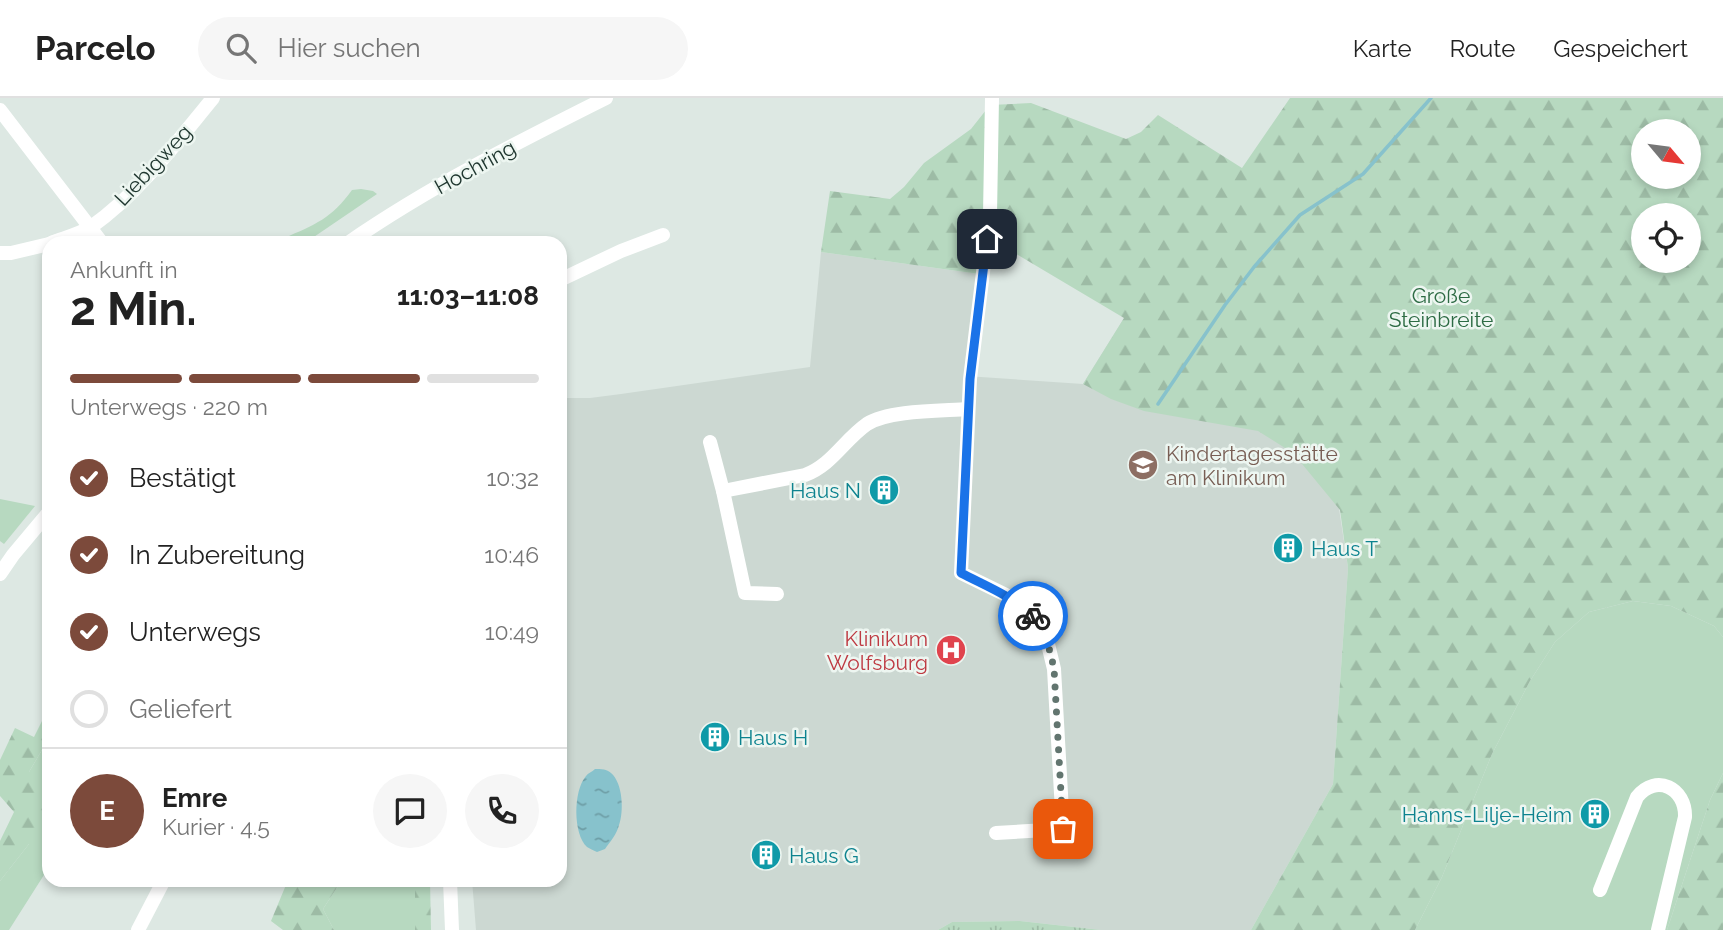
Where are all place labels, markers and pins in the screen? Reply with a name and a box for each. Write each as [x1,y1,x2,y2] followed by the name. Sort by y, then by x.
[957,209,1017,269] pin
[1166,441,1338,490] place label: Kindertagesstätte am Klinikum
[1126,448,1160,482] school or university icon: Kindertagesstätte am Klinikum
[867,473,901,507] building icon: Haus N
[790,478,861,503] place label: Haus N
[1271,531,1305,565] building icon: Haus T
[1311,536,1378,561] place label: Haus T
[827,626,928,675] place label: Klinikum Wolfsburg
[934,633,968,667] hospital icon: Klinikum Wolfsburg
[698,720,732,754] building icon: Haus H
[738,725,808,750] place label: Haus H
[1578,797,1612,831] building icon: Hanns-Lilje-Heim
[1033,799,1093,859] pin
[1402,802,1572,827] place label: Hanns-Lilje-Heim
[749,838,783,872] building icon: Haus G
[789,843,859,868] place label: Haus G

